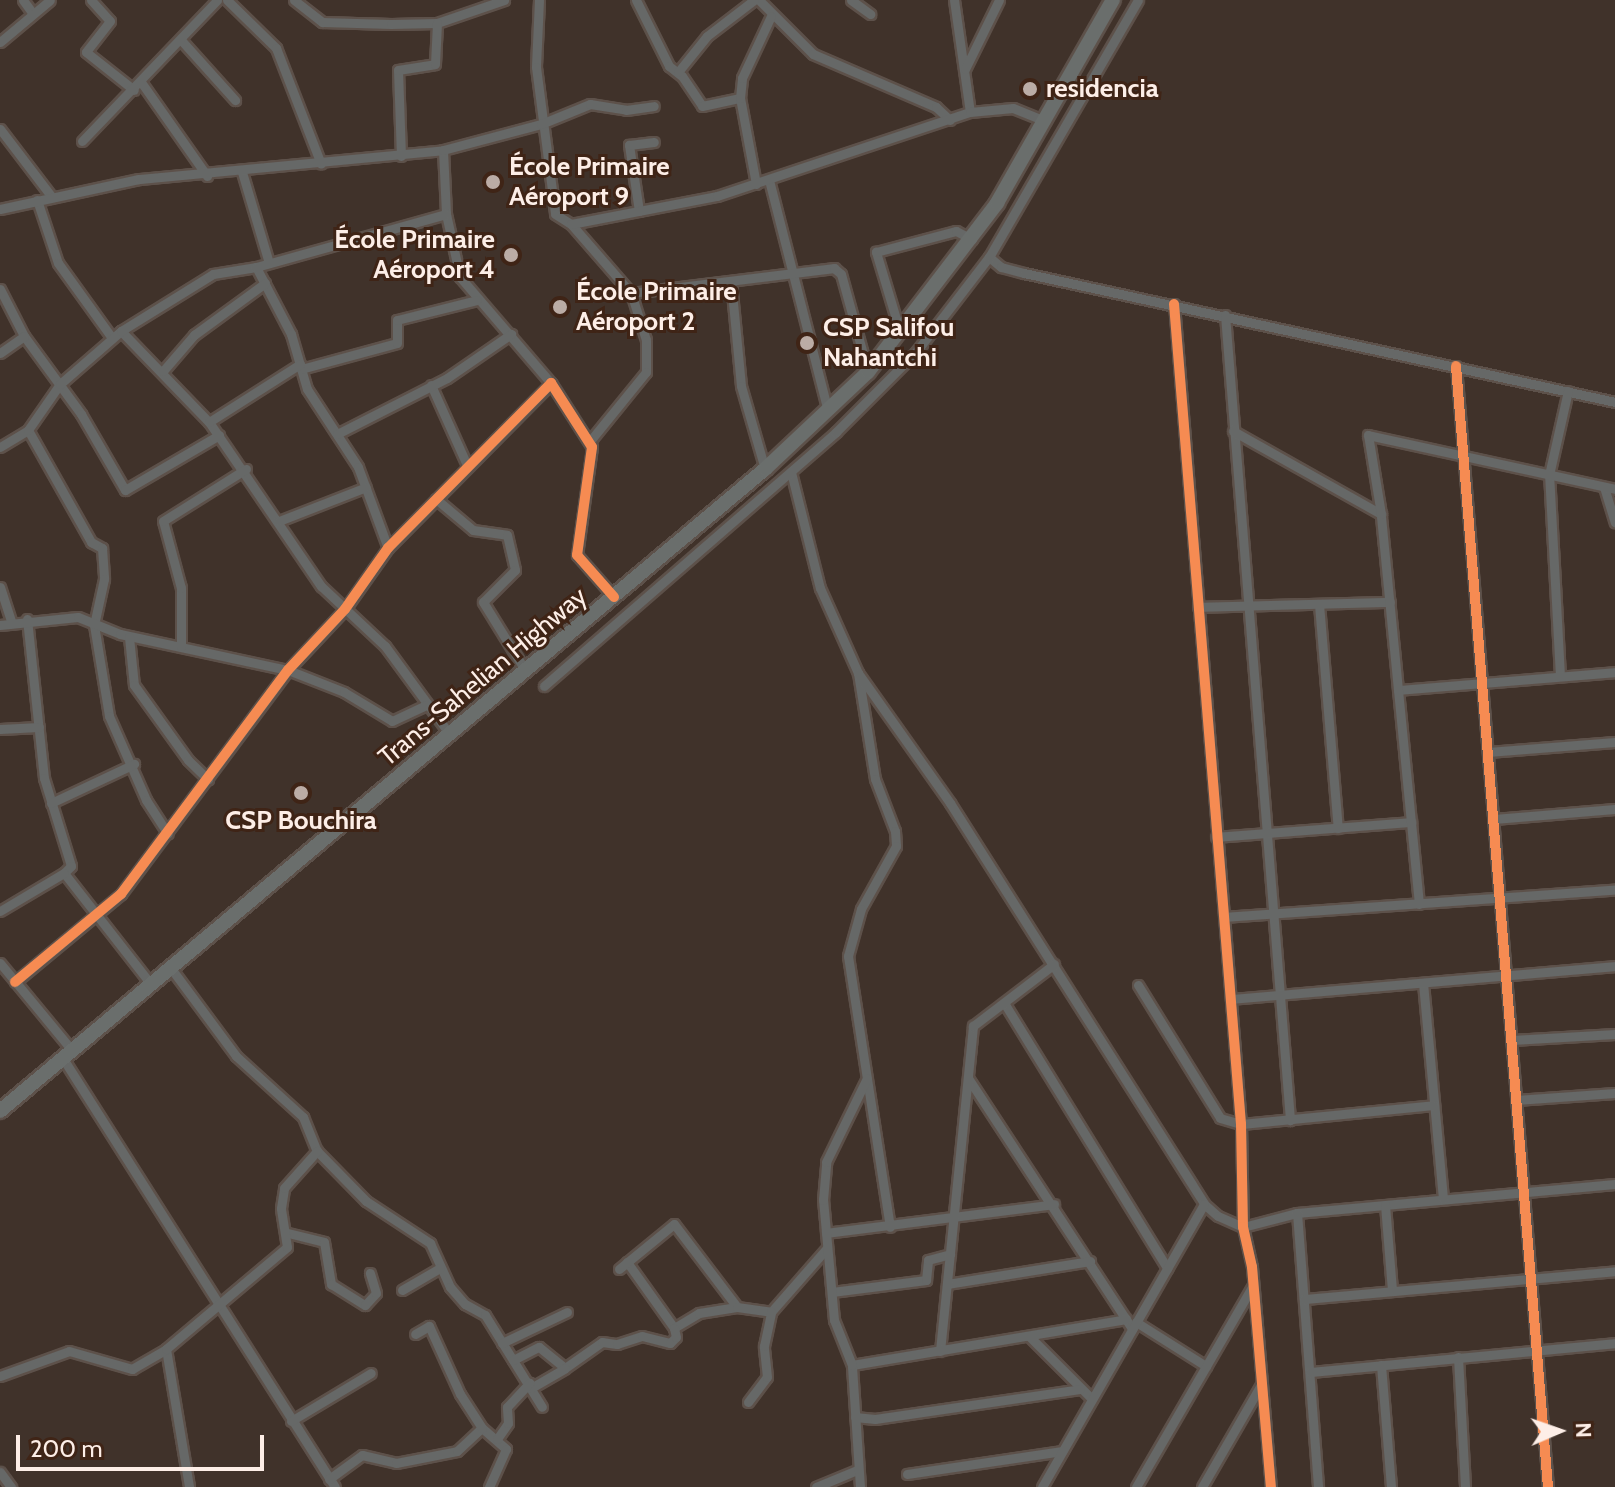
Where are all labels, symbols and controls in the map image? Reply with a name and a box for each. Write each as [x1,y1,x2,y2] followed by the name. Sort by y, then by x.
[1046,73,1159,105] place label: residencia
[1021,80,1039,98] marker: residencia
[509,151,670,212] place label: École Primaire Aéroport 9
[484,173,502,191] marker: École Primaire Aéroport 9
[334,224,495,286] place label: École Primaire Aéroport 4
[502,246,520,264] marker: École Primaire Aéroport 4
[576,276,737,338] place label: École Primaire Aéroport 2
[551,298,569,316] marker: École Primaire Aéroport 2
[823,312,954,374] place label: CSP Salifou Nahantchi
[798,334,816,352] marker: CSP Salifou Nahantchi
[373,581,593,773] street label: Trans-Sahelian Highway
[292,784,310,802] marker: CSP Bouchira
[225,805,377,837] place label: CSP Bouchira
[1519,1391,1599,1471] north arrow
[20,1419,268,1469] scale bar
[1570,1422,1597,1438] text: N
[30,1434,103,1463] text: 200 m

